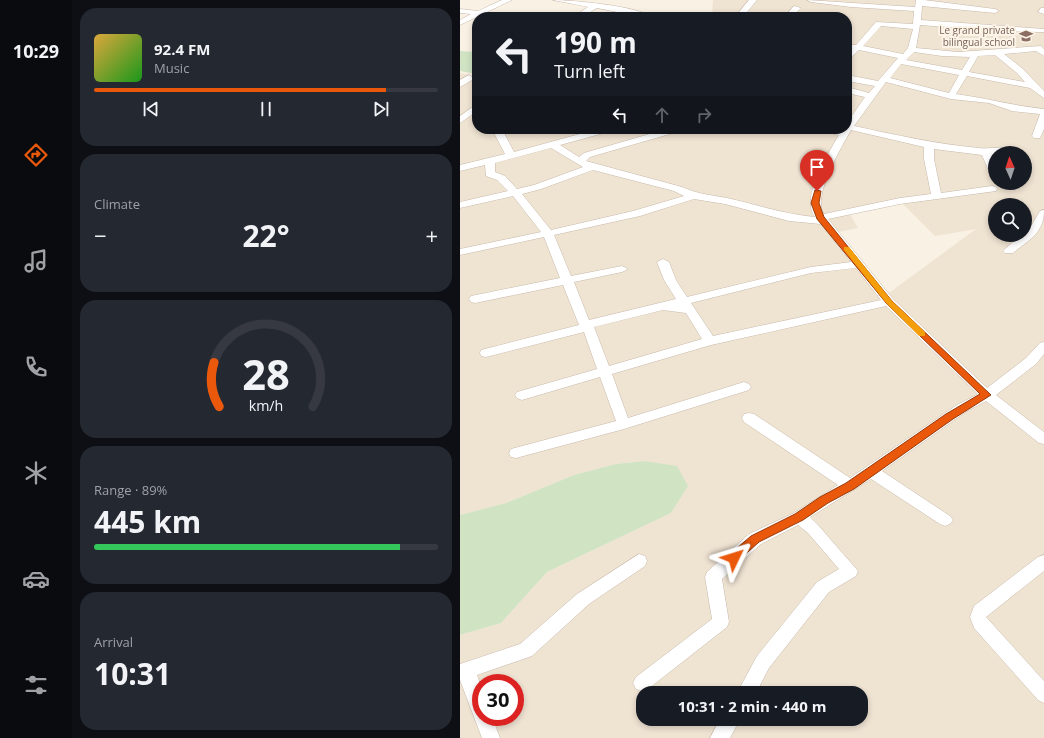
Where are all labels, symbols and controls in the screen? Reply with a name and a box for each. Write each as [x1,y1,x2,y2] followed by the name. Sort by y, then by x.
[554,23,637,61] text: 190 m
[939,23,1015,49] place label: Le grand private bilingual school
[488,28,540,80] icon: left
[1018,28,1034,44] school or university icon: Le grand private bilingual school
[13,39,59,63] text: 10:29
[154,39,210,59] text: 92.4 FM
[154,59,189,77] text: Music
[554,59,625,83] text: Turn left
[140,98,162,120] icon: previous
[255,98,277,120] icon: pause
[370,98,392,120] icon: next
[609,104,631,126] icon: left
[651,104,673,126] icon: ahead
[693,104,715,126] icon: right
[22,141,50,169] icon: directions
[988,146,1032,190] north arrow
[988,146,1032,242] map controls
[800,150,834,191] pin
[806,156,828,178] icon: arrive
[94,195,140,213] text: Climate
[988,198,1032,242] button: search
[242,215,290,256] text: 22°
[94,220,107,250] text: −
[425,220,438,250] text: +
[22,247,50,275] icon: music
[242,346,290,402] text: 28
[22,353,50,381] icon: phone
[249,396,283,415] text: km/h
[22,459,50,487] icon: climate
[94,481,167,499] text: Range · 89%
[94,501,201,542] text: 445 km
[713,537,755,579] position arrow
[22,565,50,593] icon: car
[94,633,133,651] text: Arrival
[94,653,171,694] text: 10:31
[22,671,50,699] icon: filters
[472,674,524,726] speed limit sign: 30
[678,696,826,716] text: 10:31 · 2 min · 440 m

